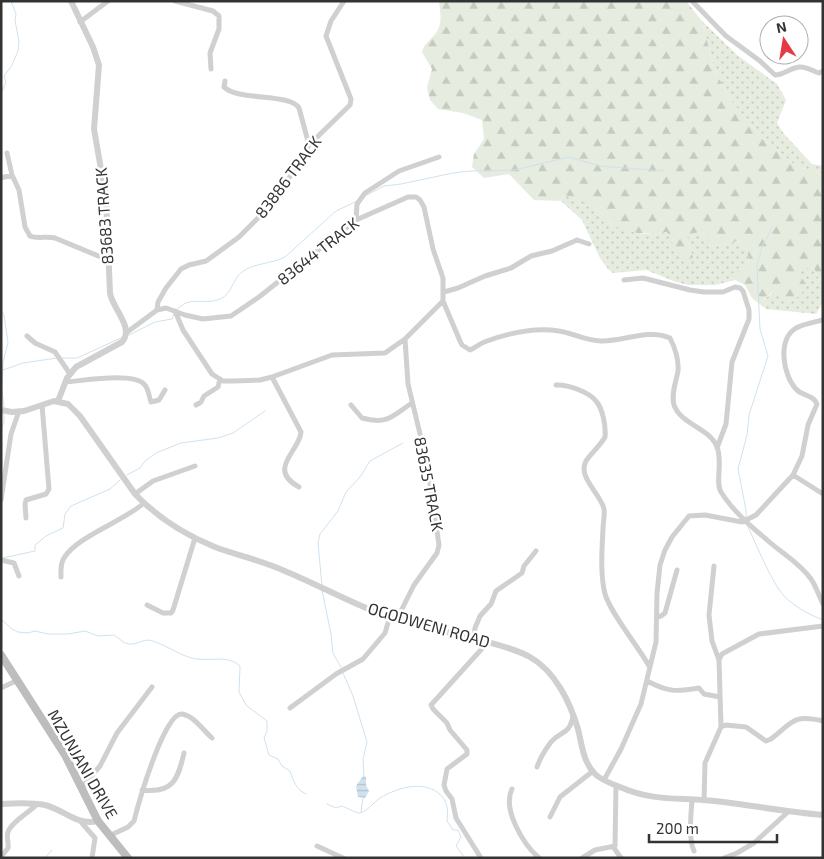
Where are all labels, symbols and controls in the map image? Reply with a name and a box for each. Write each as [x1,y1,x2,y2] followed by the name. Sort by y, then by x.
[759,15,809,65] north arrow
[774,17,788,36] text: N
[251,131,325,222] street label: 83886 TRACK
[91,166,116,265] street label: 83683 TRACK
[273,213,363,288] street label: 83644 TRACK
[411,435,448,533] street label: 83635 TRACK
[366,598,492,651] street label: OGODWENI ROAD
[44,706,122,822] street label: MZUNJANI DRIVE
[649,812,776,844] scale bar
[656,819,699,837] text: 200 m

